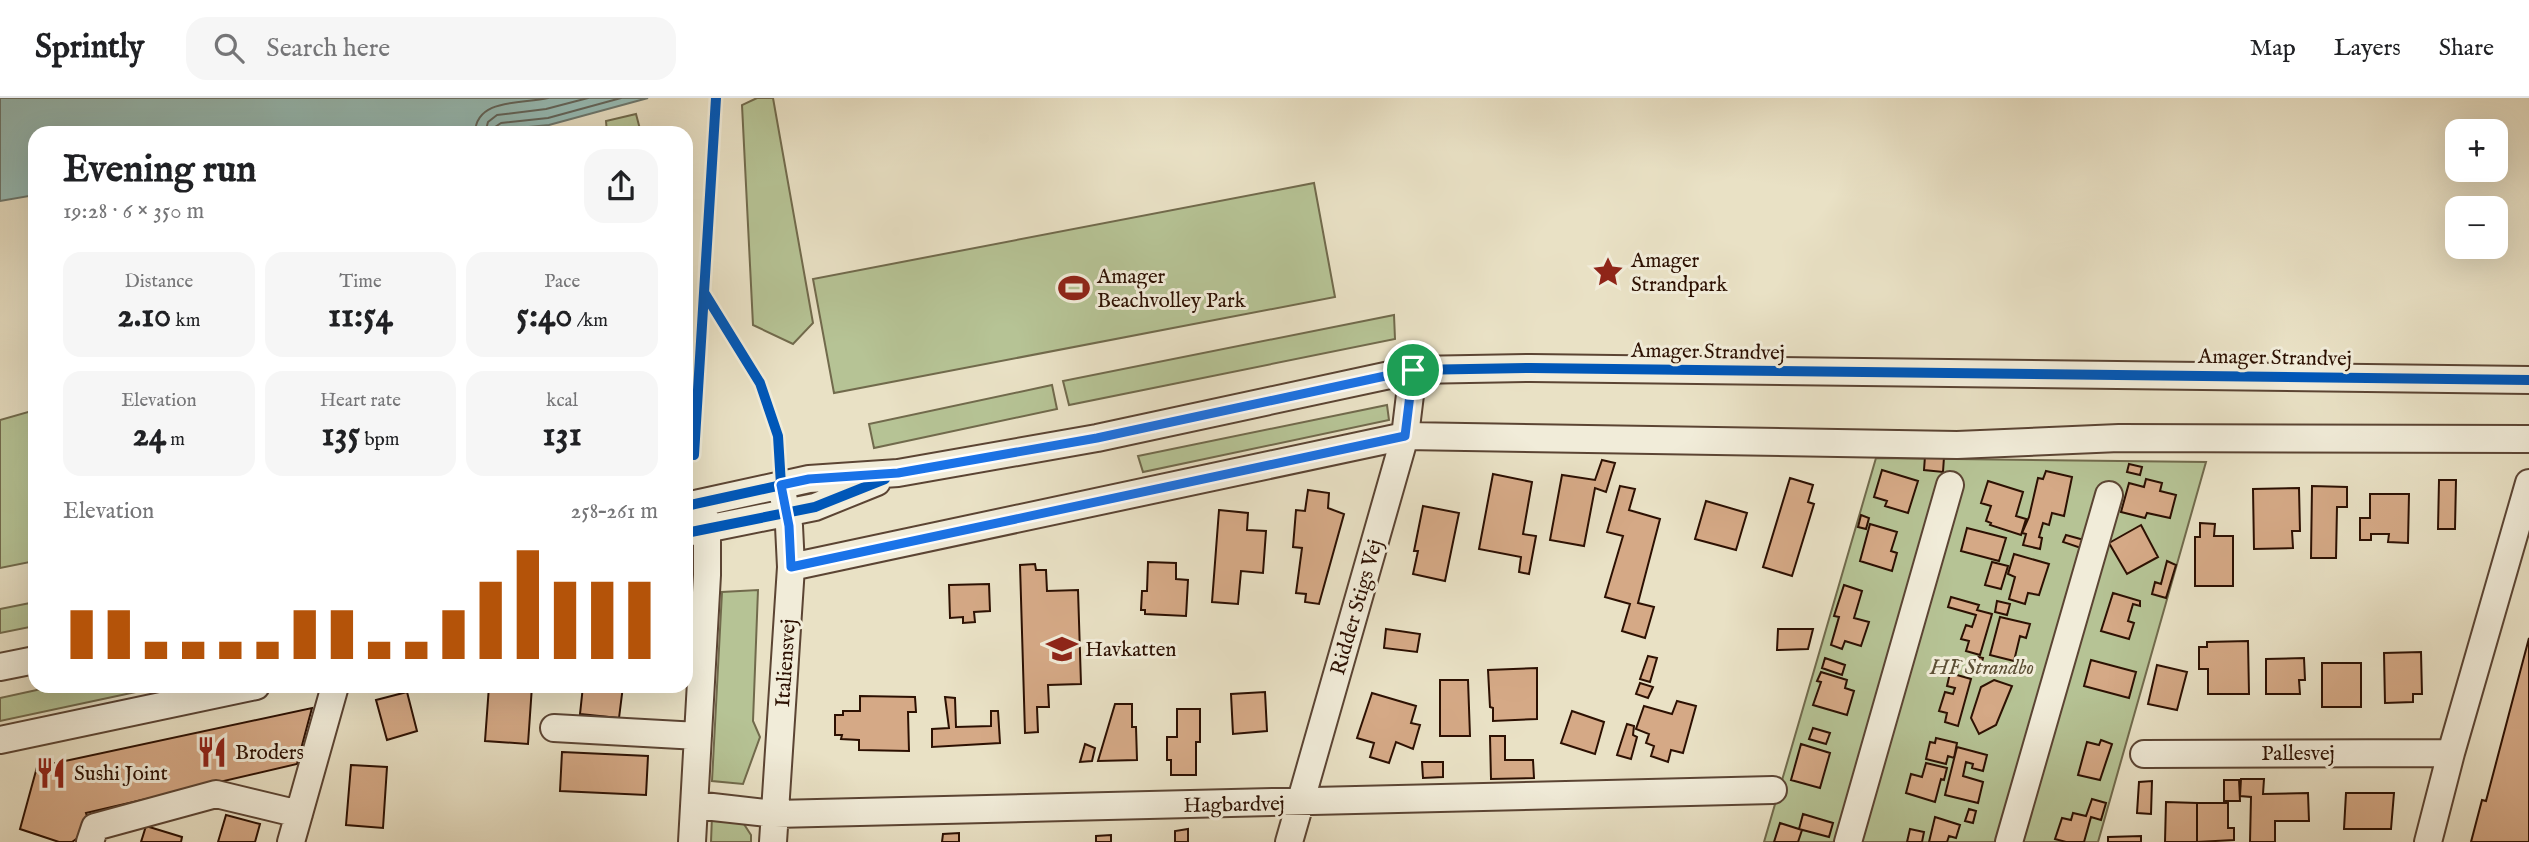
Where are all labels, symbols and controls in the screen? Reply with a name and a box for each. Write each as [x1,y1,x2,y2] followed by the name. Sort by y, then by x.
[186,17,676,80] search box
[35,27,144,69] text: Sprintly
[210,29,248,67] icon: search
[266,32,390,65] text: Search here
[2250,33,2296,64] text: Map
[2334,33,2401,64] text: Layers
[2439,33,2494,64] text: Share
[2445,119,2508,259] map controls
[2445,119,2508,182] button: +
[63,147,257,195] text: Evening run
[584,149,658,223] button: share
[2445,196,2508,259] button: −
[63,197,204,226] text: 19:28 · 6 × 350 m
[1630,248,1728,299] place label: Amager Strandpark
[1591,255,1625,289] place icon: Amager Strandpark
[1096,264,1247,315] place label: Amager Beachvolley Park
[124,270,193,294] text: Distance
[339,270,382,294] text: Time
[544,270,580,294] text: Pace
[1057,271,1091,305] sports icon: Amager Beachvolley Park
[117,294,171,339] text: 2.10
[328,294,393,339] text: 11:54
[516,294,573,339] text: 5:40
[171,309,200,333] text: km
[573,309,608,333] text: /km
[1630,338,1785,367] street label: Amager Strandvej
[1383,340,1443,400] pin
[2197,344,2352,373] street label: Amager Strandvej
[1394,351,1432,389] icon: arrive
[121,389,197,413] text: Elevation
[320,389,401,413] text: Heart rate
[546,389,578,413] text: kcal
[133,413,166,458] text: 24
[321,413,360,458] text: 135
[543,413,582,458] text: 131
[166,428,185,452] text: m
[360,428,400,452] text: bpm
[63,497,154,526] text: Elevation
[571,497,658,526] text: 258–261 m
[1325,536,1390,678] street label: Ridder Stigs Vej
[770,618,803,708] street label: Italiensvej
[1045,632,1079,666] school or university icon: Havkatten
[1085,637,1177,664] place label: Havkatten
[1929,655,2034,682] park label: HF Strandbo
[195,735,229,769] restaurant icon: Broders
[235,740,304,767] place label: Broders
[2261,741,2335,768] street label: Pallesvej
[34,756,68,790] restaurant icon: Sushi Joint
[74,761,168,788] place label: Sushi Joint
[1183,791,1285,820] street label: Hagbardvej

